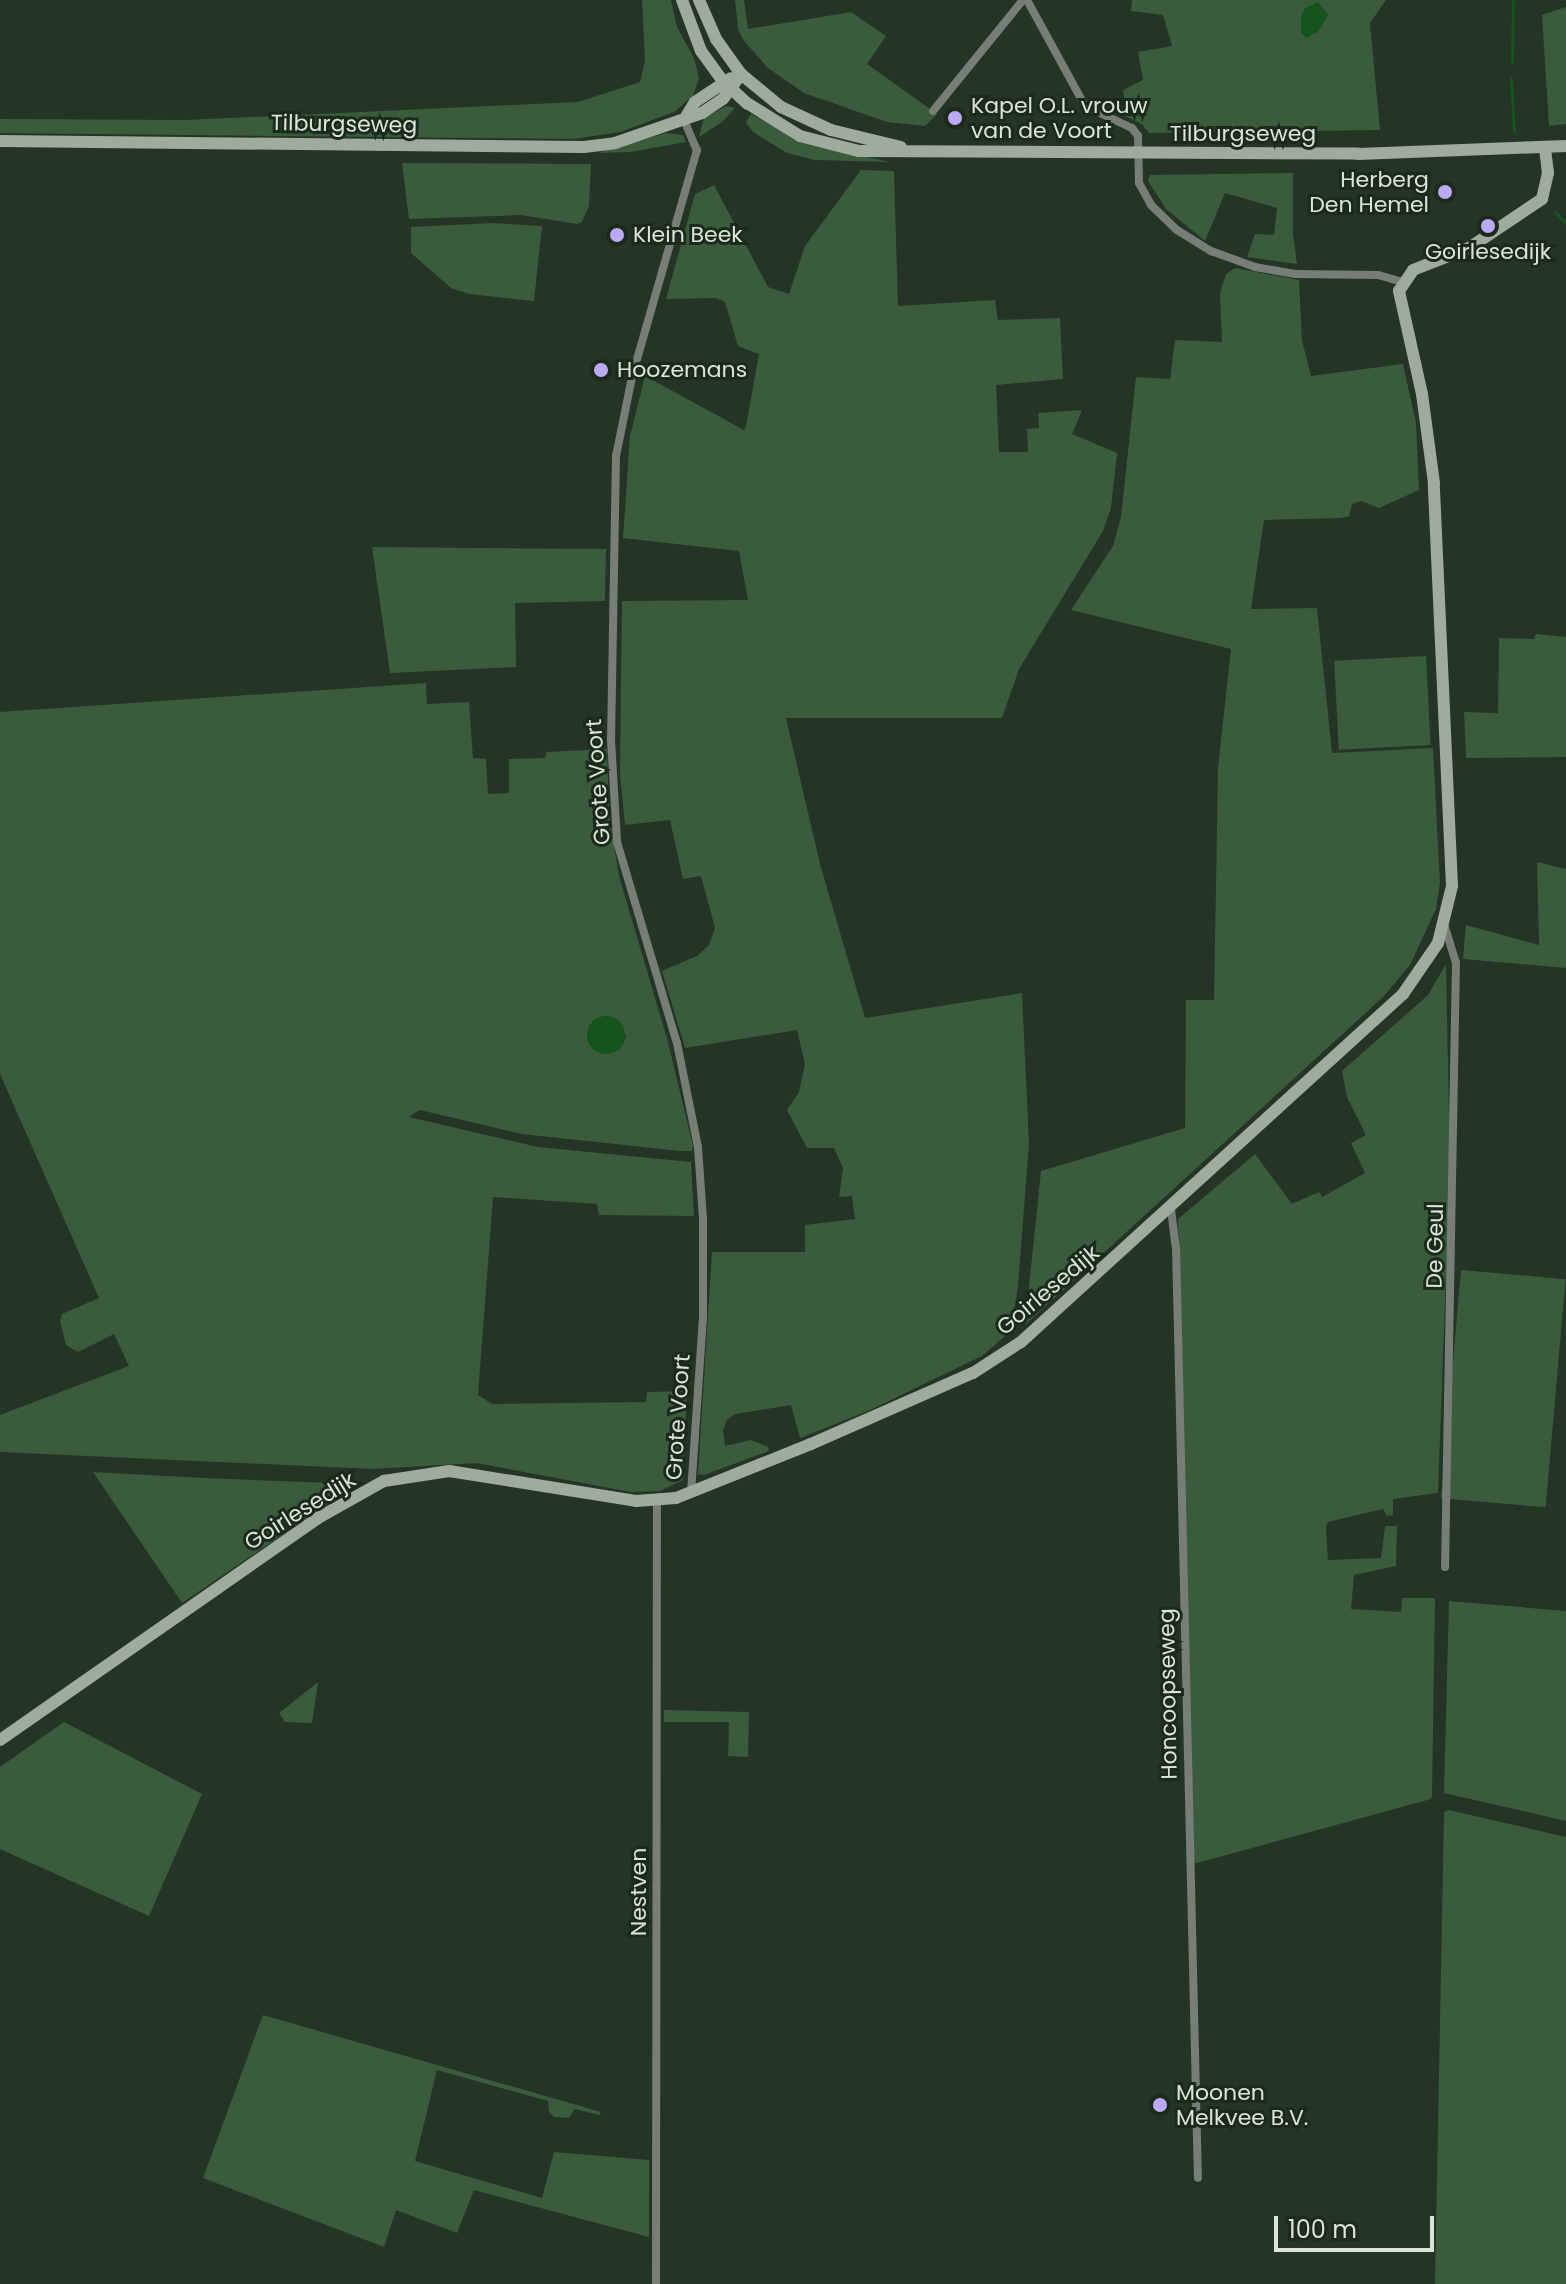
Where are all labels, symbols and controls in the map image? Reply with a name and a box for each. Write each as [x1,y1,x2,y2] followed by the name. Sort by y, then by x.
[971,92,1148,144] place label: Kapel O.L. vrouw van de Voort
[946,109,964,127] marker: Kapel O.L. vrouw van de Voort
[271,110,417,138] street label: Tilburgseweg
[1170,121,1316,147] street label: Tilburgseweg
[1309,166,1429,218] place label: Herberg Den Hemel
[1436,183,1454,201] marker: Herberg Den Hemel
[1479,217,1497,235] marker: Goirlesedijk
[633,222,743,248] place label: Klein Beek
[608,226,626,244] marker: Klein Beek
[1425,239,1551,265] place label: Goirlesedijk
[617,357,747,383] place label: Hoozemans
[592,361,610,379] marker: Hoozemans
[580,718,616,846] street label: Grote Voort
[1421,1203,1449,1289] street label: De Geul
[991,1239,1105,1341] street label: Goirlesedijk
[660,1353,696,1481] street label: Grote Voort
[240,1466,360,1556] street label: Goirlesedijk
[1153,1608,1183,1780] street label: Honcoopseweg
[626,1848,652,1936] street label: Nestven
[1176,2079,1308,2130] place label: Moonen Melkvee B.V.
[1151,2096,1169,2114] marker: Moonen Melkvee B.V.
[1278,2200,1438,2250] scale bar
[1288,2213,1357,2246] text: 100 m

